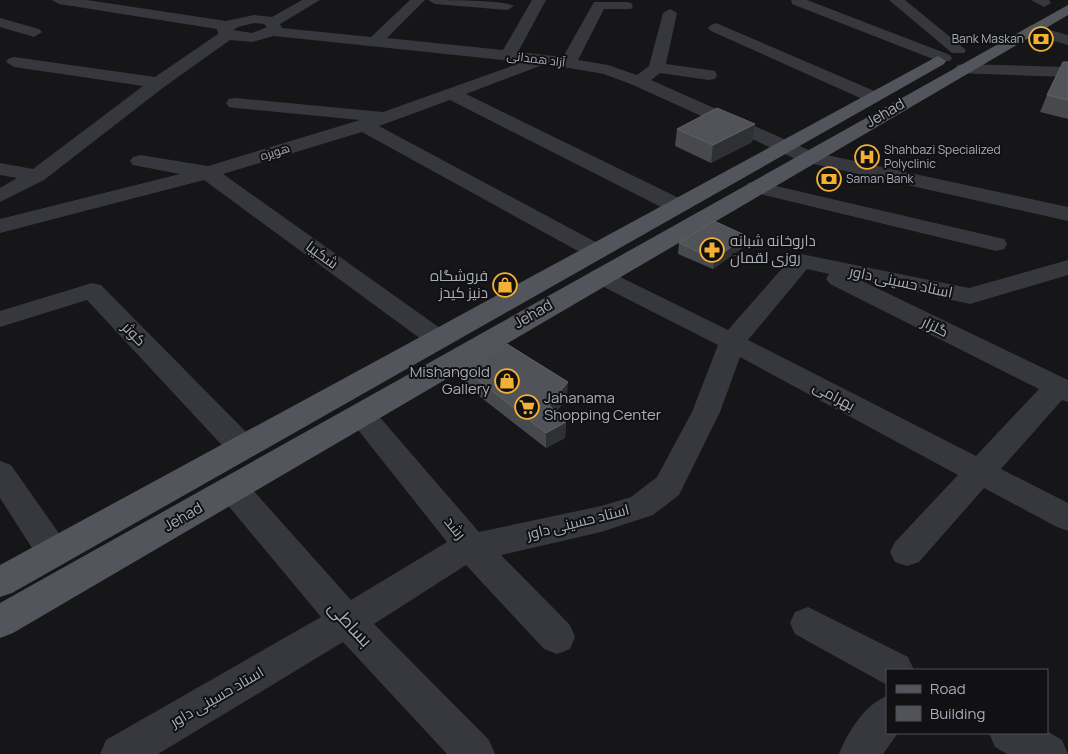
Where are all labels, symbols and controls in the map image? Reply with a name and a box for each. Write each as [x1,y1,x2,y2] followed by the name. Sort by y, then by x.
[1028,26,1054,52] bank icon: Bank Maskan
[952,30,1024,47] place label: Bank Maskan
[506,46,567,71] street label: آزاد همدانی
[861,93,908,132] street label: Jehad
[258,139,292,164] street label: هویزه
[884,141,1001,172] place label: Shahbazi Specialized Polyclinic
[854,144,880,170] hospital icon: Shahbazi Specialized Polyclinic
[816,166,842,192] bank icon: Saman Bank
[846,170,915,187] place label: Saman Bank
[730,230,816,268] place label: داروخانه شبانه روزی لقمان
[302,236,343,274] street label: شکیبا
[699,237,725,263] pharmacy icon: داروخانه شبانه روزی لقمان
[846,260,955,303] street label: استاد حسینی داور
[430,265,488,303] place label: فروشگاه دنیز کیدز
[492,272,518,298] shop icon: فروشگاه دنیز کیدز
[509,294,556,333] street label: Jehad
[917,311,952,342] street label: گلزار
[117,316,151,351] street label: کوثر
[410,361,490,399] place label: Mishangold Gallery
[494,368,520,394] shop icon: Mishangold Gallery
[809,376,859,415] street label: بهرامی
[544,387,662,425] place label: Jahanama Shopping Center
[514,394,540,420] supermarket icon: Jahanama Shopping Center
[159,497,206,536] street label: Jehad
[523,499,631,545] street label: استاد حسینی داور
[440,512,471,544] street label: رشد
[323,595,378,652] street label: بساطی
[165,661,268,732] street label: استاد حسینی داور
[886,669,1048,734] legend
[930,678,966,699] text: Road
[930,703,985,724] text: Building

